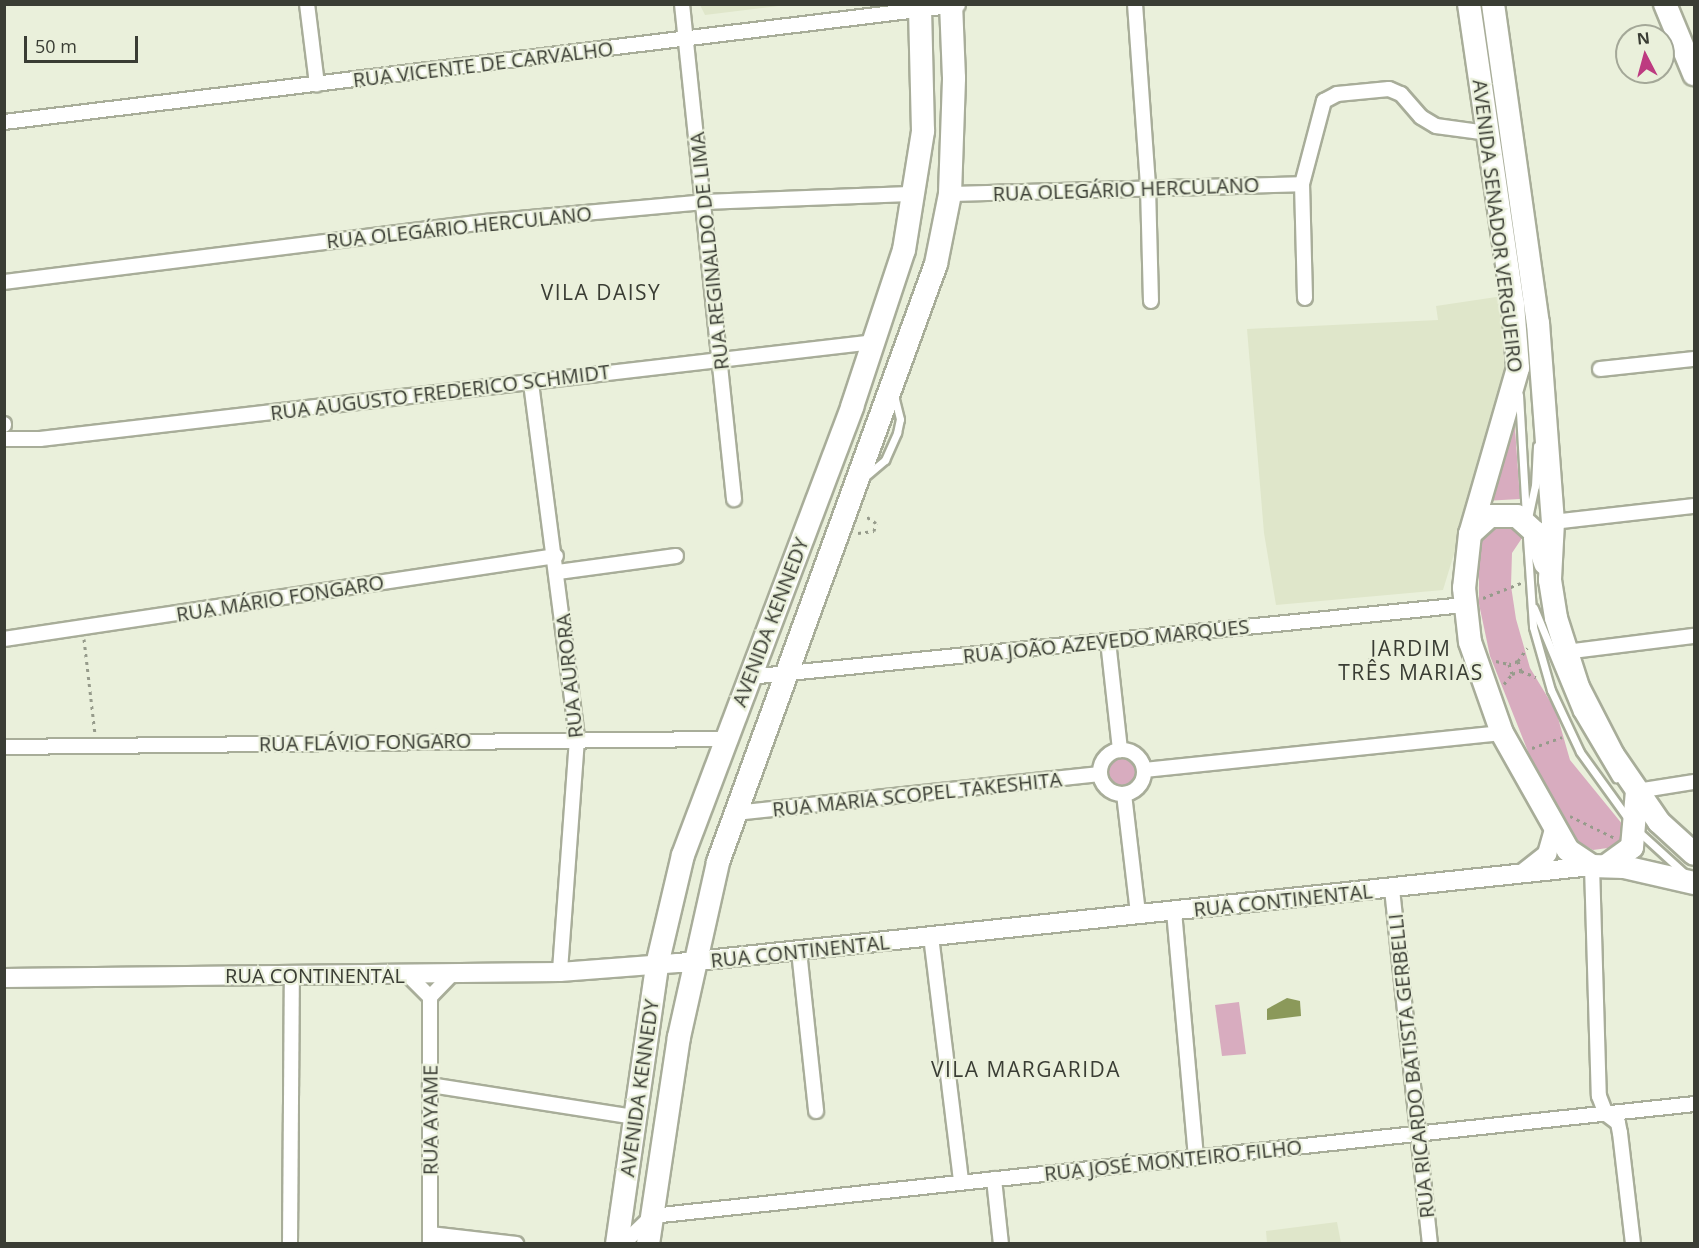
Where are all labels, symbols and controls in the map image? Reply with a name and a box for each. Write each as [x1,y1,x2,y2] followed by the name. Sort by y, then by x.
[27,24,141,62] scale bar
[1615,24,1675,84] north arrow
[1636,26,1651,50] text: N
[35,34,77,58] text: 50 m
[351,36,615,92] street label: RUA VICENTE DE CARVALHO
[1468,78,1528,374] street label: AVENIDA SENADOR VERGUEIRO
[685,131,733,371] street label: RUA REGINALDO DE LIMA
[992,172,1260,206] street label: RUA OLEGÁRIO HERCULANO
[325,201,593,253] street label: RUA OLEGÁRIO HERCULANO
[541,279,661,305] district label: VILA DAISY
[269,359,611,425] street label: RUA AUGUSTO FREDERICO SCHMIDT
[727,534,813,710] street label: AVENIDA KENNEDY
[174,570,386,626] street label: RUA MÁRIO FONGARO
[551,613,587,739] street label: RUA AURORA
[962,614,1250,668] street label: RUA JOÃO AZEVEDO MARQUES
[1338,635,1484,685] district label: JARDIM TRÊS MARIAS
[259,728,471,756] street label: RUA FLÁVIO FONGARO
[771,767,1063,821] street label: RUA MARIA SCOPEL TAKESHITA
[1192,879,1374,921] street label: RUA CONTINENTAL
[1383,913,1439,1219] street label: RUA RICARDO BATISTA GERBELLI
[709,930,891,972] street label: RUA CONTINENTAL
[225,963,405,987] street label: RUA CONTINENTAL
[615,998,663,1178] street label: AVENIDA KENNEDY
[931,1056,1121,1082] district label: VILA MARGARIDA
[418,1065,442,1175] street label: RUA AYAME
[1043,1135,1303,1185] street label: RUA JOSÉ MONTEIRO FILHO

